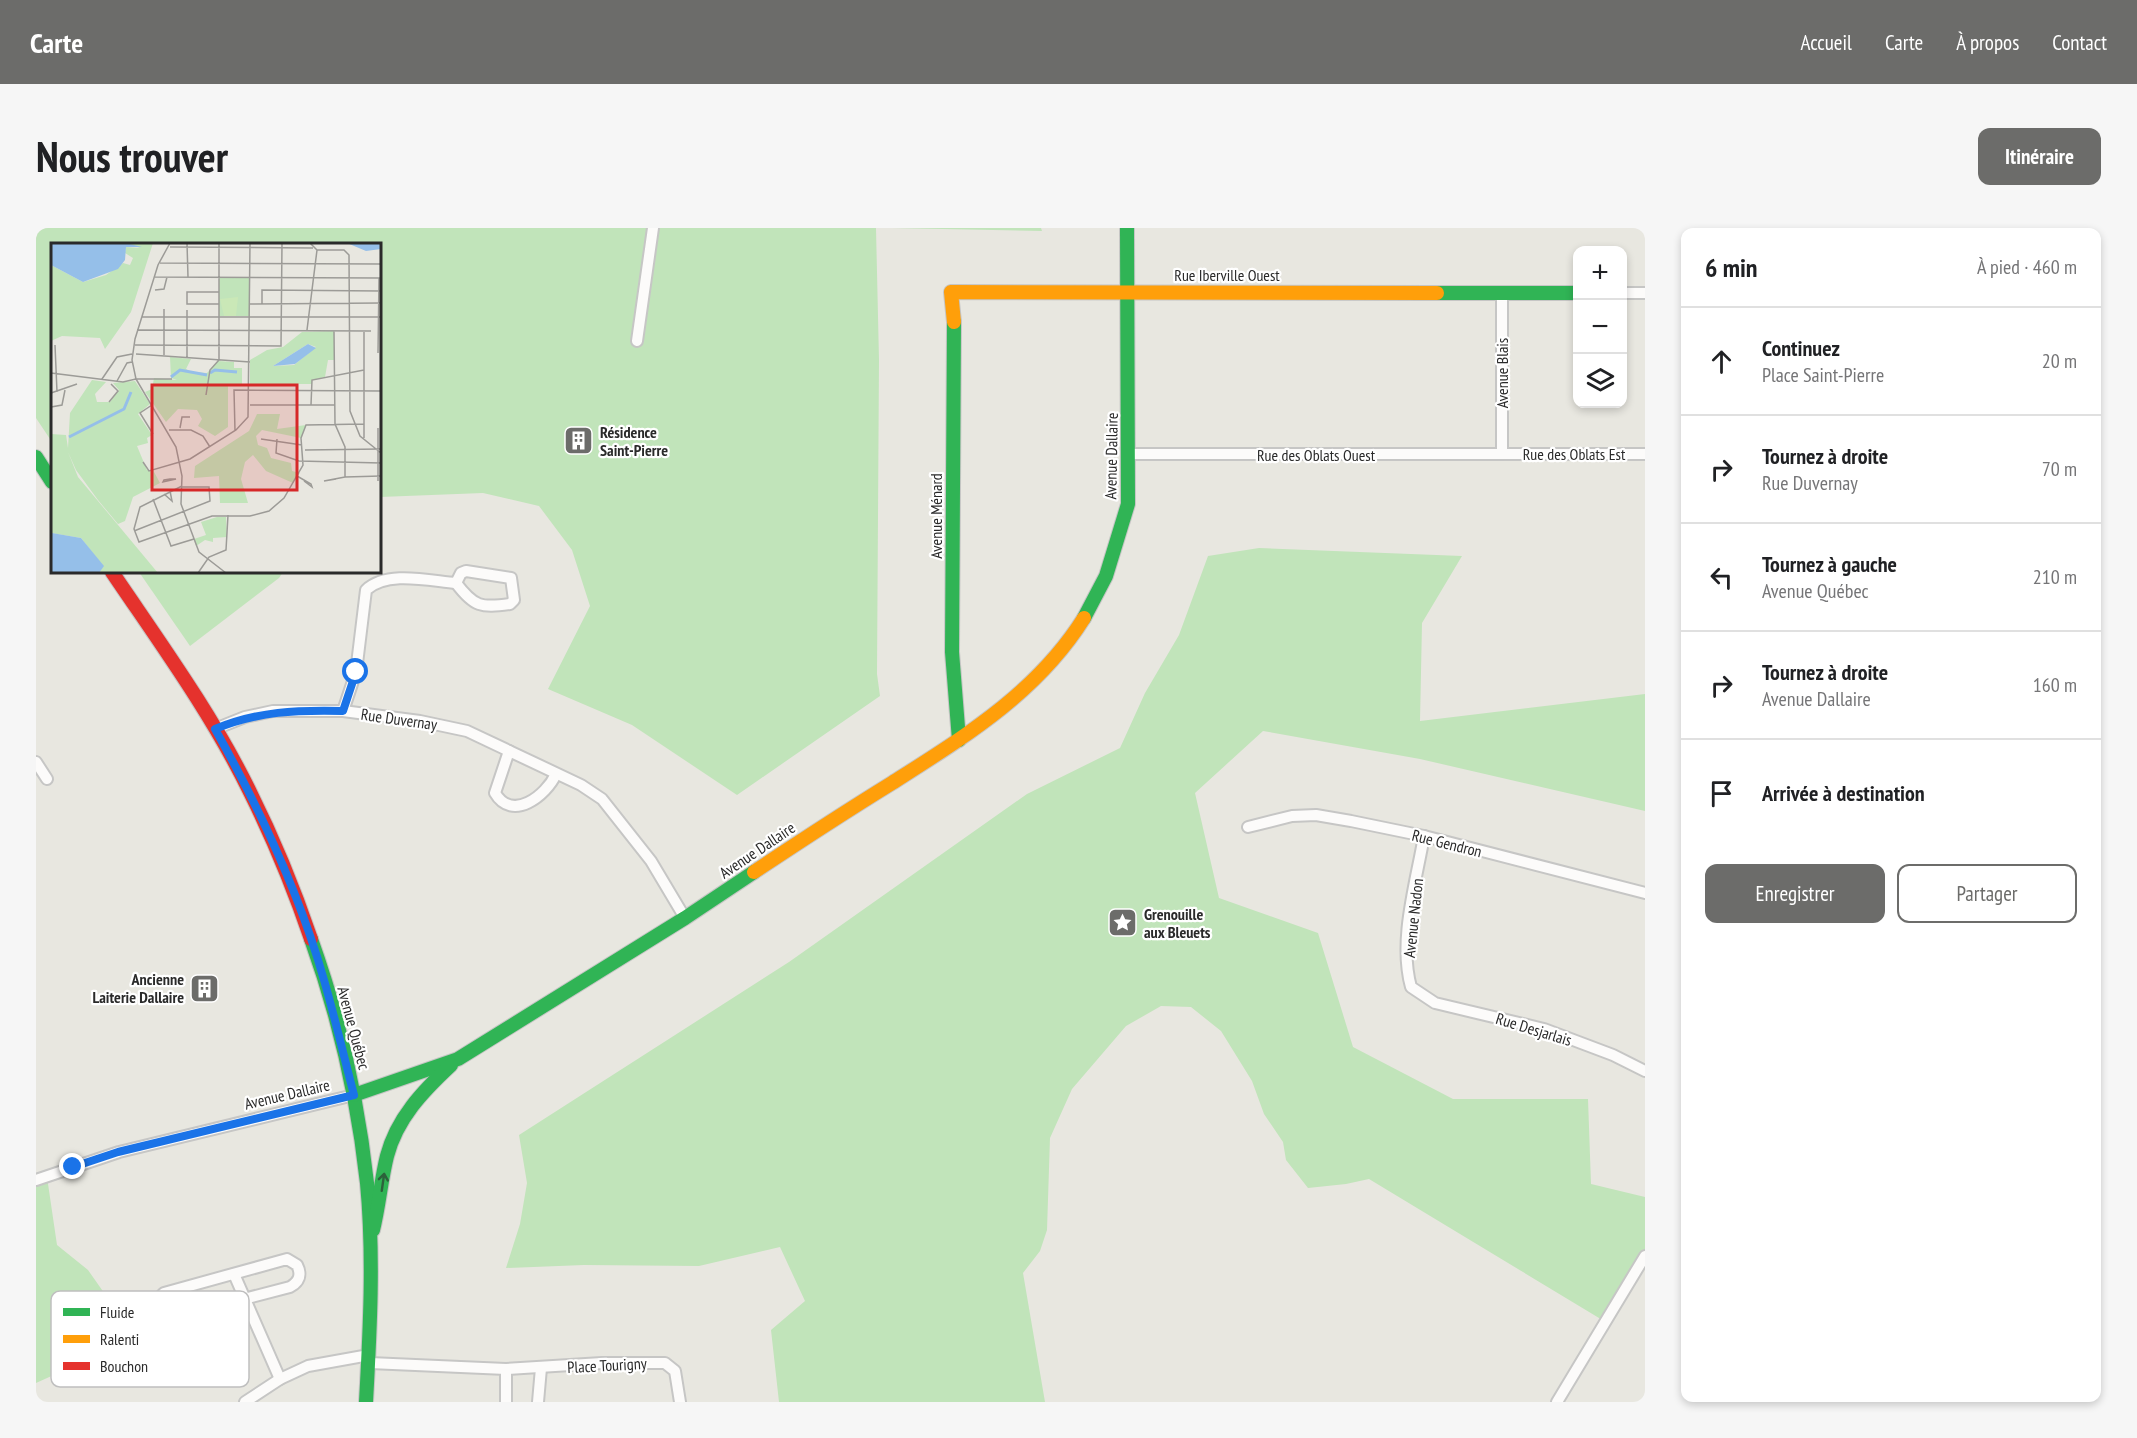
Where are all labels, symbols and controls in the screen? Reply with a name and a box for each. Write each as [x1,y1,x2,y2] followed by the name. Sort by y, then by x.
[30,24,83,61] text: Carte
[1800,29,1852,56] text: Accueil
[1885,29,1923,56] text: Carte
[1956,29,2019,56] text: À propos
[2052,29,2107,56] text: Contact
[1978,128,2101,185] button: Itinéraire
[36,129,228,184] text: Nous trouver
[51,243,381,573] inset map
[1573,246,1627,408] map controls
[1573,246,1627,300] button: +
[1705,251,1758,284] text: 6 min
[1977,254,2077,280] text: À pied · 460 m
[1174,265,1280,285] street label: Rue Iberville Ouest
[1573,300,1627,354] button: −
[1762,334,1840,362] text: Continuez
[1492,338,1512,408] street label: Avenue Blais
[1705,345,1738,378] icon: ahead
[2042,348,2077,374] text: 20 m
[1573,354,1627,408] button: layers
[1762,362,1884,388] text: Place Saint-Pierre
[1100,412,1122,500] street label: Avenue Dallaire
[600,422,668,460] place label: Résidence Saint-Pierre
[563,425,595,457] building icon: Résidence Saint-Pierre
[1762,442,1888,470] text: Tournez à droite
[1523,444,1626,464] street label: Rue des Oblats Est
[1257,445,1376,465] street label: Rue des Oblats Ouest
[1705,453,1738,486] icon: right
[2042,456,2077,482] text: 70 m
[1762,470,1858,496] text: Rue Duvernay
[926,473,946,559] street label: Avenue Ménard
[1762,550,1897,578] text: Tournez à gauche
[1705,561,1738,594] icon: left
[2033,564,2077,590] text: 210 m
[1762,578,1869,604] text: Avenue Québec
[342,658,368,684] route start
[1762,658,1888,686] text: Tournez à droite
[1705,669,1738,702] icon: right
[2033,672,2077,698] text: 160 m
[1762,686,1871,712] text: Avenue Dallaire
[360,704,438,734] street label: Rue Duvernay
[1705,777,1738,810] icon: arrive
[1762,779,1925,807] text: Arrivée à destination
[715,817,799,883] street label: Avenue Dallaire
[1410,825,1484,861] street label: Rue Gendron
[1705,864,1885,923] button: Enregistrer
[1897,864,2077,923] button: Partager
[1399,877,1427,959] street label: Avenue Nadon
[1144,904,1211,942] place label: Grenouille aux Bleuets
[1107,907,1139,939] place icon: Grenouille aux Bleuets
[92,969,184,1007] place label: Ancienne Laiterie Dallaire
[189,972,221,1004] building icon: Ancienne Laiterie Dallaire
[333,984,375,1072] street label: Avenue Québec
[1494,1008,1574,1050] street label: Rue Desjarlais
[242,1074,332,1114] street label: Avenue Dallaire
[59,1153,85,1179] route end
[378,1172,389,1192] one-way arrow
[51,1291,249,1387] legend
[100,1302,134,1322] text: Fluide
[100,1329,139,1349] text: Ralenti
[567,1353,647,1377] street label: Place Tourigny
[100,1356,148,1376] text: Bouchon

